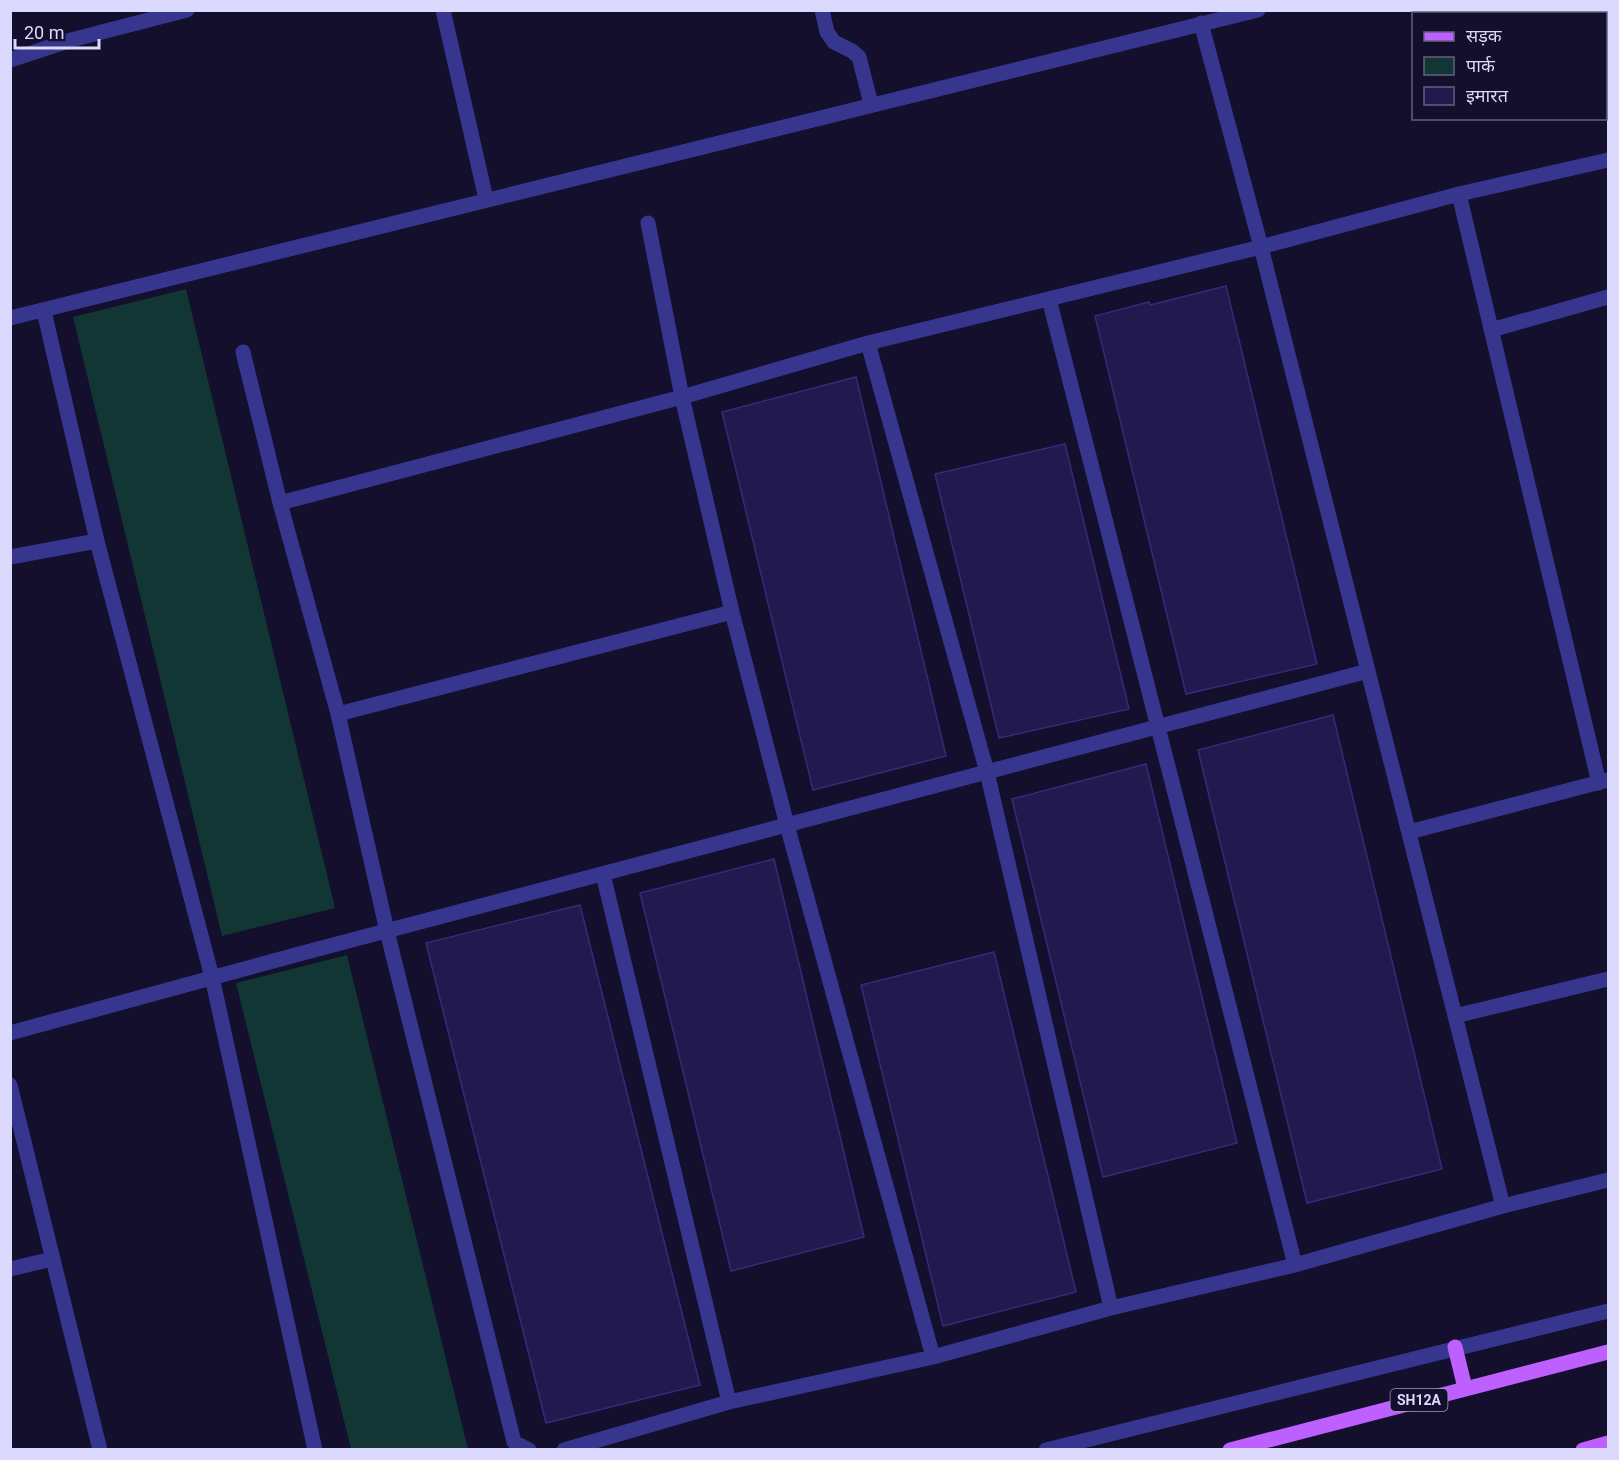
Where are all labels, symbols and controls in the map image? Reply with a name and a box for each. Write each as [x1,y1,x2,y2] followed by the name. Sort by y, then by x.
[15,12,99,50] scale bar
[1412,12,1607,120] legend
[24,22,64,43] text: 20 m
[1466,25,1503,46] text: सड़क
[1466,55,1496,76] text: पार्क
[1466,85,1509,106] text: इमारत
[1390,1389,1448,1411] road number: SH12A

